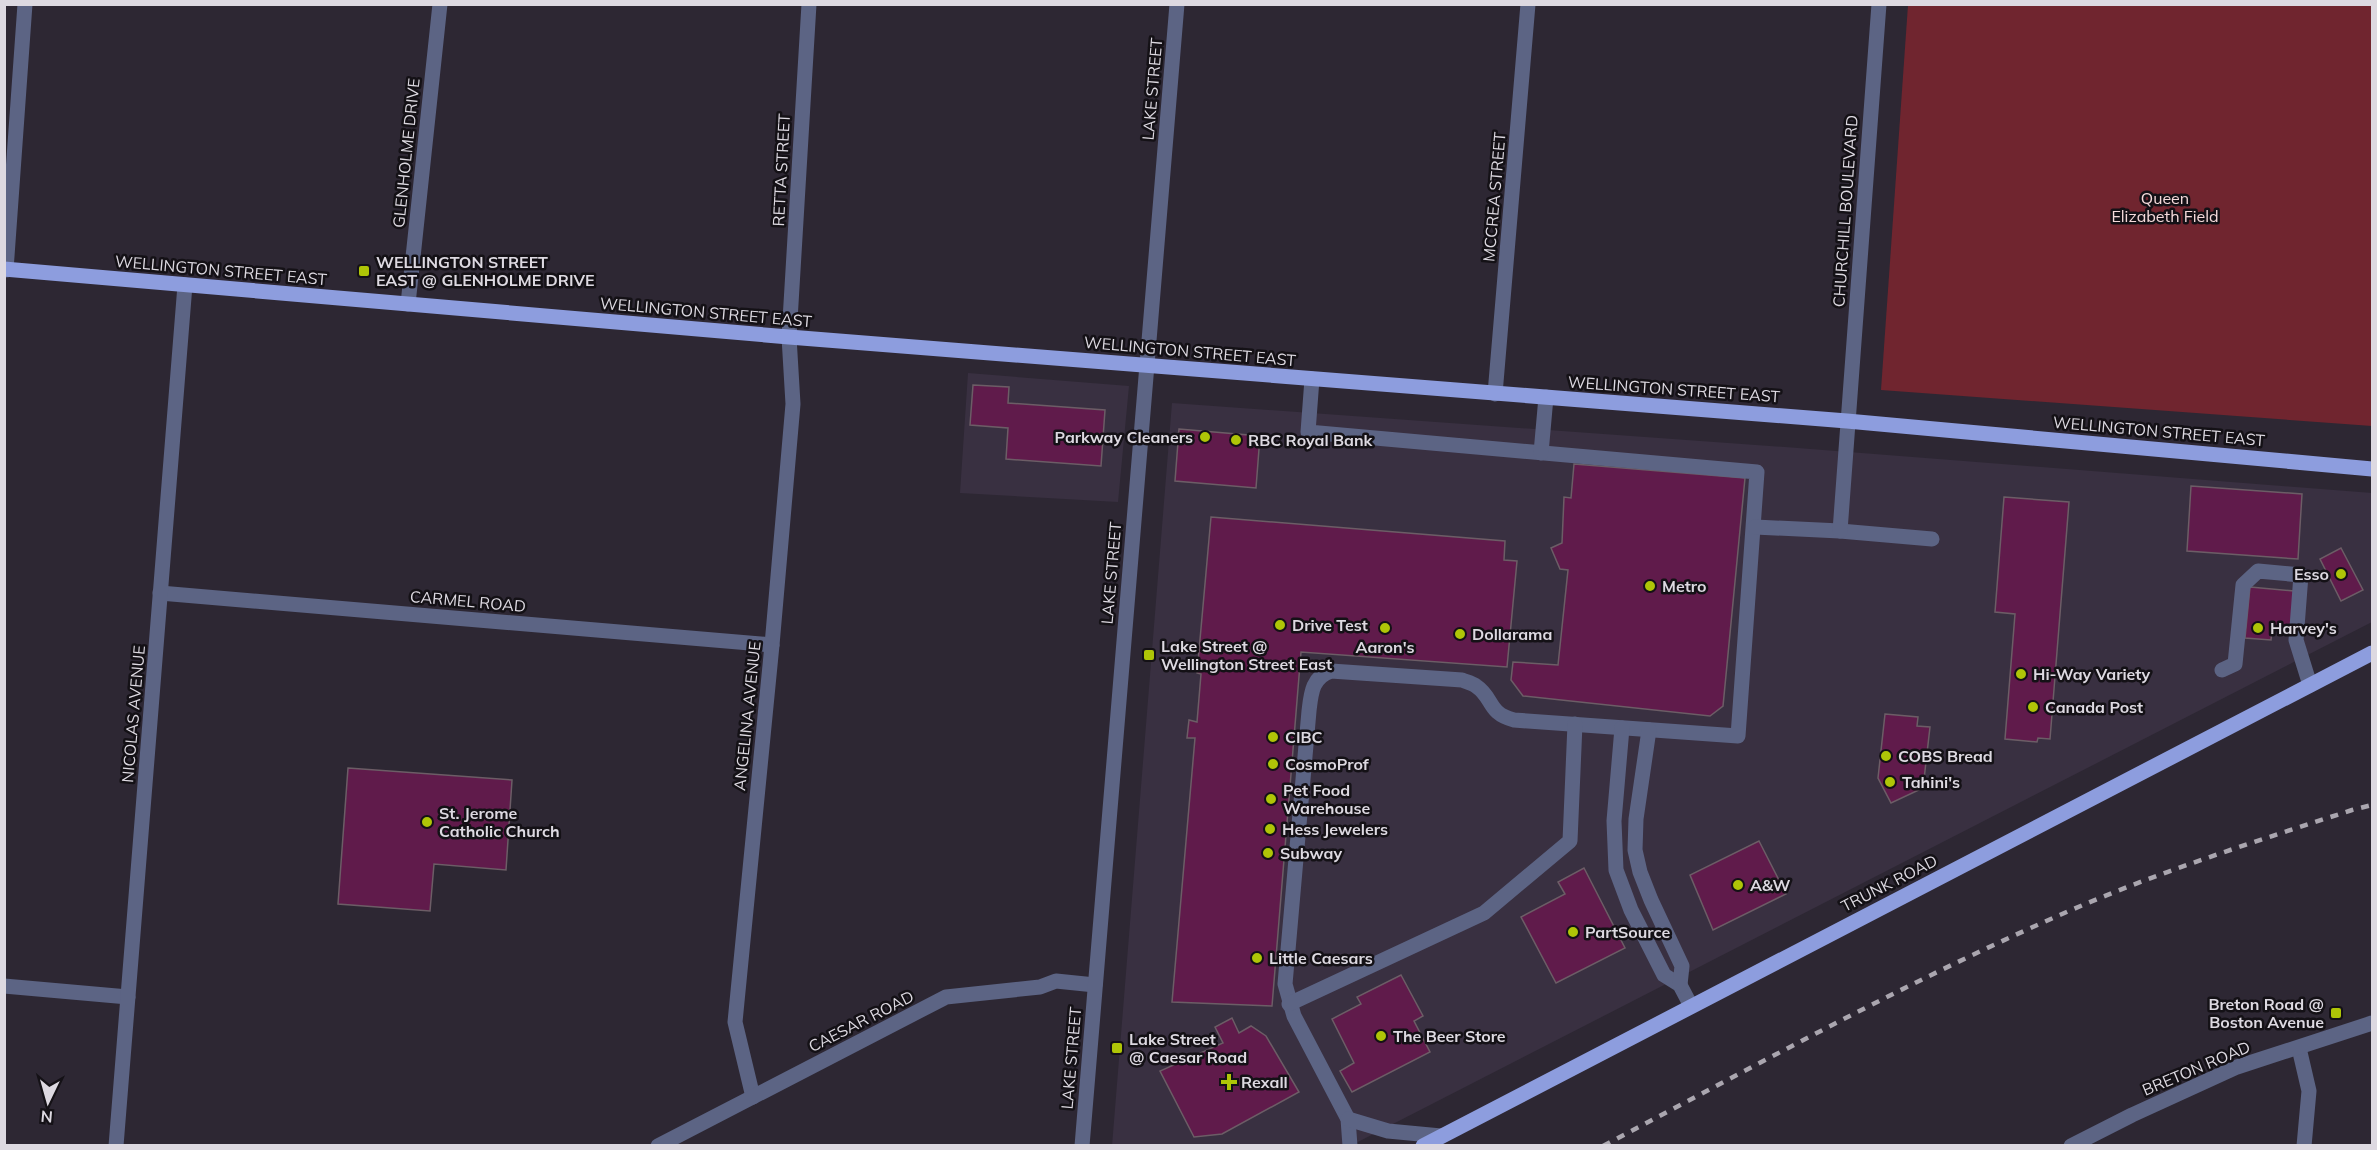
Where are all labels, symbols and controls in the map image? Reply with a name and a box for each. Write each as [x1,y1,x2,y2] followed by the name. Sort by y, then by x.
[1138,37,1166,141] street label: LAKE STREET
[388,77,424,229] street label: GLENHOLME DRIVE
[768,113,794,227] street label: RETTA STREET
[1828,114,1862,308] street label: CHURCHILL BOULEVARD
[1478,131,1510,263] street label: MCCREA STREET
[2111,188,2219,226] park label: Queen Elizabeth Field
[114,251,328,289] street label: WELLINGTON STREET EAST
[376,252,595,290] place label: WELLINGTON STREET EAST @ GLENHOLME DRIVE
[357,264,371,278] marker: WELLINGTON STREET EAST @ GLENHOLME DRIVE
[599,293,813,331] street label: WELLINGTON STREET EAST
[1083,332,1297,370] street label: WELLINGTON STREET EAST
[1567,372,1781,406] street label: WELLINGTON STREET EAST
[2052,412,2266,450] street label: WELLINGTON STREET EAST
[1055,427,1193,447] place label: Parkway Cleaners
[1198,430,1212,444] marker: Parkway Cleaners
[1248,430,1374,450] place label: RBC Royal Bank
[1229,433,1243,447] marker: RBC Royal Bank
[1097,521,1125,625] street label: LAKE STREET
[2294,564,2329,584] place label: Esso
[2334,567,2348,581] marker: Esso
[1662,576,1706,596] place label: Metro
[1643,579,1657,593] marker: Metro
[409,586,527,616] street label: CARMEL ROAD
[1292,615,1368,635] place label: Drive Test
[1273,618,1287,632] marker: Drive Test
[2270,618,2337,638] place label: Harvey's
[1378,621,1392,635] marker: Aaron's
[2251,621,2265,635] marker: Harvey's
[1472,624,1552,644] place label: Dollarama
[1453,627,1467,641] marker: Dollarama
[1161,636,1332,674] place label: Lake Street @ Wellington Street East
[1355,637,1415,657] place label: Aaron's
[729,640,765,792] street label: ANGELINA AVENUE
[117,645,149,783] street label: NICOLAS AVENUE
[1142,648,1156,662] marker: Lake Street @ Wellington Street East
[2033,664,2151,684] place label: Hi-Way Variety
[2014,667,2028,681] marker: Hi-Way Variety
[2045,697,2143,717] place label: Canada Post
[2026,700,2040,714] marker: Canada Post
[1285,727,1323,747] place label: CIBC
[1266,730,1280,744] marker: CIBC
[1898,746,1993,766] place label: COBS Bread
[1879,749,1893,763] marker: COBS Bread
[1285,754,1370,774] place label: CosmoProf
[1266,757,1280,771] marker: CosmoProf
[1902,772,1960,792] place label: Tahini's
[1883,775,1897,789] marker: Tahini's
[1283,780,1370,818] place label: Pet Food Warehouse
[1264,792,1278,806] marker: Pet Food Warehouse
[439,803,560,841] place label: St. Jerome Catholic Church
[420,815,434,829] marker: St. Jerome Catholic Church
[1282,819,1388,839] place label: Hess Jewelers
[1263,822,1277,836] marker: Hess Jewelers
[1280,843,1342,863] place label: Subway
[1261,846,1275,860] marker: Subway
[1837,850,1941,916] street label: TRUNK ROAD
[1750,875,1790,895] place label: A&W
[1731,878,1745,892] marker: A&W
[1585,922,1670,942] place label: PartSource
[1566,925,1580,939] marker: PartSource
[1269,948,1373,968] place label: Little Caesars
[1250,951,1264,965] marker: Little Caesars
[805,986,917,1056] street label: CAESAR ROAD
[2208,994,2324,1032] place label: Breton Road @ Boston Avenue
[1057,1006,1085,1110] street label: LAKE STREET
[2329,1006,2343,1020] marker: Breton Road @ Boston Avenue
[1393,1026,1506,1046] place label: The Beer Store
[1129,1029,1247,1067] place label: Lake Street @ Caesar Road
[1374,1029,1388,1043] marker: The Beer Store
[2139,1036,2253,1100] street label: BRETON ROAD
[1110,1041,1124,1055] marker: Lake Street @ Caesar Road
[18,1072,78,1132] north arrow
[1241,1072,1288,1092] place label: Rexall
[1222,1075,1236,1089] marker: Rexall
[40,1106,54,1127] text: N

